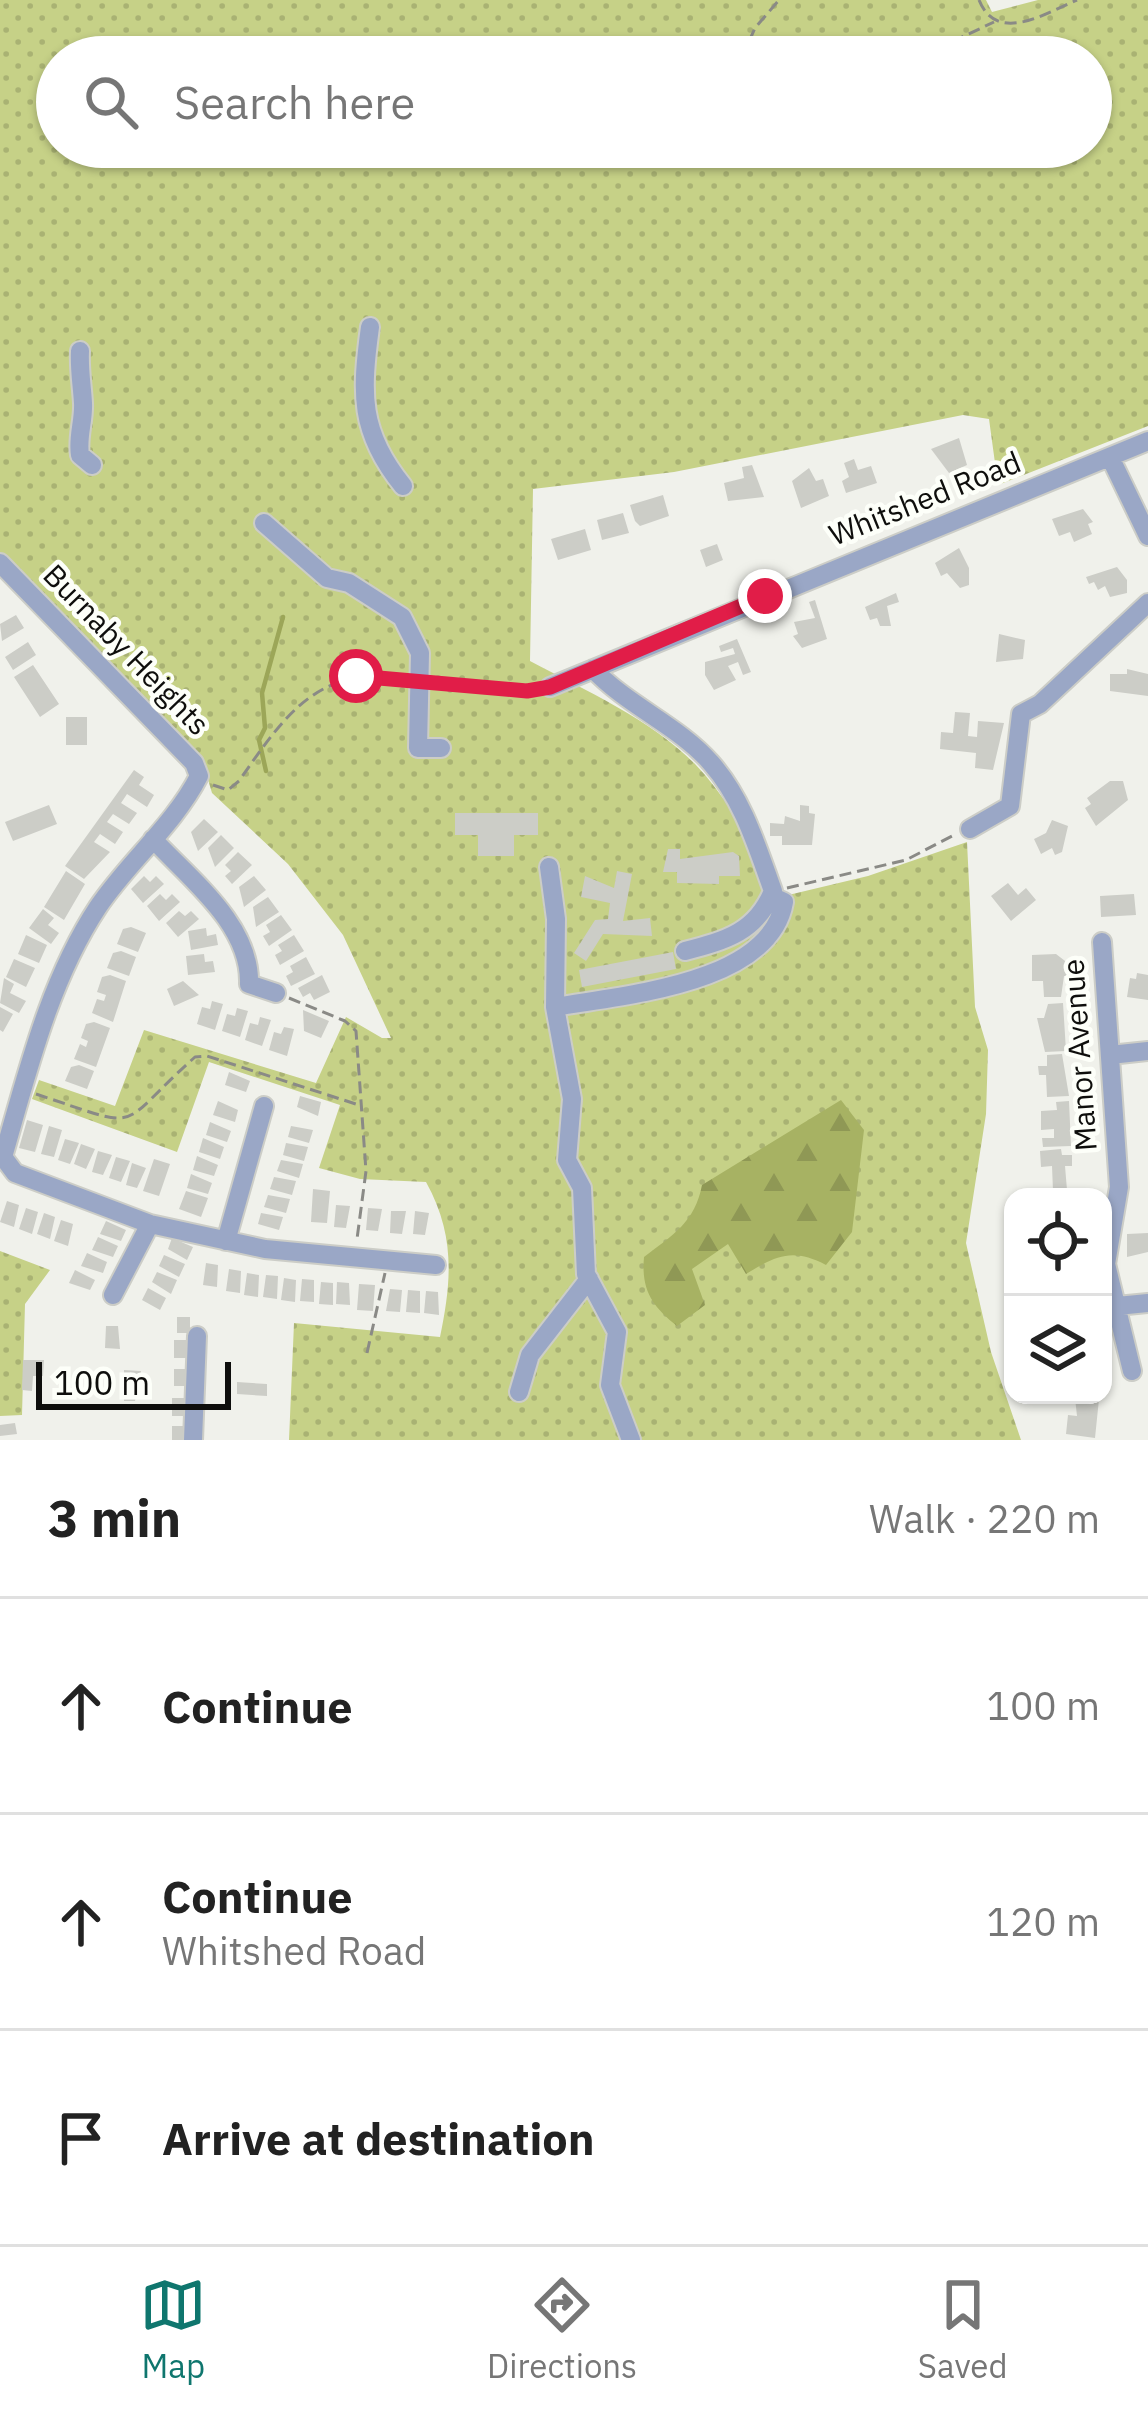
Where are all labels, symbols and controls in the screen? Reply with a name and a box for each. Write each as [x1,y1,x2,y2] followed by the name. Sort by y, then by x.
[36,36,1112,168] search box
[78,69,144,135] icon: search
[174,73,415,131] text: Search here
[823,441,1026,554] street label: Whitshed Road
[36,555,219,743] street label: Burnaby Heights
[738,569,792,623] route end
[329,649,383,703] route start
[1052,958,1105,1152] street label: Manor Avenue
[1004,1188,1112,1404] map controls
[1004,1188,1112,1296] button: locate
[1004,1296,1112,1404] button: layers
[36,1356,231,1409] scale bar
[54,1361,150,1404] text: 100 m
[48,1485,181,1551] text: 3 min
[869,1493,1100,1544] text: Walk · 220 m
[48,1673,114,1739] icon: ahead
[162,1677,353,1735] text: Continue
[987,1680,1100,1731] text: 100 m
[162,1867,353,1925] text: Continue
[48,1889,114,1955] icon: ahead
[987,1896,1100,1947] text: 120 m
[162,1925,426,1976] text: Whitshed Road
[48,2105,114,2171] icon: arrive
[162,2109,595,2167] text: Arrive at destination
[140,2272,206,2387] tab: Map
[487,2272,637,2387] tab: Directions
[918,2272,1008,2387] tab: Saved

